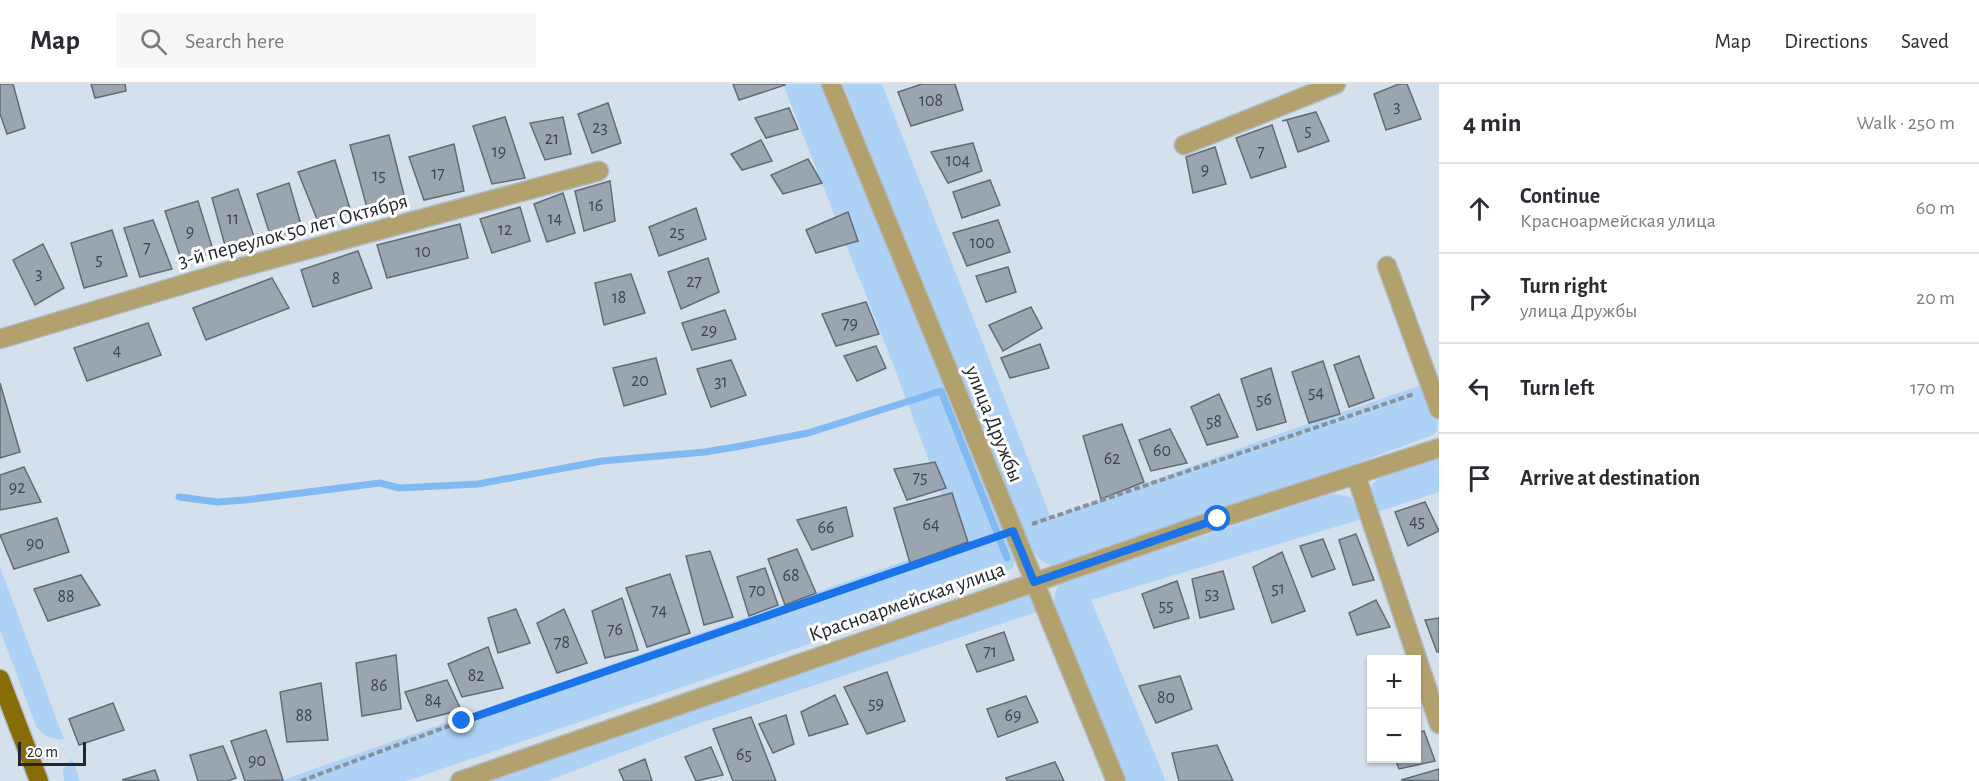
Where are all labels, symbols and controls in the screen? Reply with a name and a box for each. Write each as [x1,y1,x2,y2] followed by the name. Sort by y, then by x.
[116,14,536,68] search box
[137,25,170,58] icon: search
[30,27,80,55] text: Map
[185,30,284,52] text: Search here
[1715,31,1751,52] text: Map
[1784,31,1868,52] text: Directions
[1901,31,1949,52] text: Saved
[919,92,943,110] house number: 108
[1393,98,1401,116] house number: 3
[1463,110,1522,136] text: 4 min
[1856,113,1955,133] text: Walk · 250 m
[592,119,608,137] house number: 23
[1304,122,1312,140] house number: 5
[545,130,559,148] house number: 21
[492,143,506,161] house number: 19
[1257,143,1265,161] house number: 7
[946,152,971,170] house number: 104
[1201,161,1209,179] house number: 9
[431,165,445,183] house number: 17
[372,167,386,185] house number: 15
[1520,185,1600,207] text: Continue
[176,190,410,272] street label: 3-й переулок 50 лет Октября
[1463,192,1496,225] icon: ahead
[589,197,603,215] house number: 16
[1916,198,1955,218] text: 60 m
[227,210,239,228] house number: 11
[548,210,563,228] house number: 14
[1520,211,1716,231] text: Красноармейская улица
[498,221,512,239] house number: 12
[186,223,194,241] house number: 9
[669,224,685,242] house number: 25
[969,234,995,252] house number: 100
[143,239,151,257] house number: 7
[415,243,431,261] house number: 10
[95,251,103,269] house number: 5
[35,265,43,283] house number: 3
[332,270,340,288] house number: 8
[686,273,702,291] house number: 27
[1520,275,1607,297] text: Turn right
[1463,282,1496,315] icon: right
[1916,288,1955,308] text: 20 m
[612,289,626,307] house number: 18
[1520,301,1637,321] text: улица Дружбы
[842,315,858,333] house number: 79
[701,322,717,340] house number: 29
[113,342,122,360] house number: 4
[961,362,1027,485] street label: улица Дружбы
[631,372,649,390] house number: 20
[1463,372,1496,405] icon: left
[714,373,728,391] house number: 31
[1520,377,1594,399] text: Turn left
[1910,378,1955,398] text: 170 m
[1308,384,1324,402] house number: 54
[1256,391,1272,409] house number: 56
[1206,413,1222,431] house number: 58
[1153,442,1171,460] house number: 60
[1104,450,1120,468] house number: 62
[1463,462,1496,495] icon: arrive
[1520,467,1700,489] text: Arrive at destination
[912,469,928,487] house number: 75
[9,479,25,497] house number: 92
[1204,505,1230,531] route start
[1409,513,1425,531] house number: 45
[922,516,940,534] house number: 64
[818,519,834,537] house number: 66
[26,535,44,553] house number: 90
[806,558,1008,645] street label: Красноармейская улица
[783,567,800,585] house number: 68
[1271,580,1285,598] house number: 51
[748,582,766,600] house number: 70
[1205,585,1219,603] house number: 53
[57,588,75,606] house number: 88
[1158,597,1174,615] house number: 55
[651,602,667,620] house number: 74
[607,621,623,639] house number: 76
[554,634,570,652] house number: 78
[983,643,997,661] house number: 71
[1367,655,1421,763] map controls
[1367,655,1421,709] button: +
[468,667,484,685] house number: 82
[371,677,388,695] house number: 86
[1157,689,1175,707] house number: 80
[424,692,442,710] house number: 84
[868,695,884,713] house number: 59
[295,707,313,725] house number: 88
[448,707,474,733] route end
[1005,707,1021,725] house number: 69
[1367,709,1421,763] button: −
[18,739,86,766] scale bar
[27,744,58,760] text: 20 m
[736,746,752,764] house number: 65
[248,752,266,770] house number: 90

